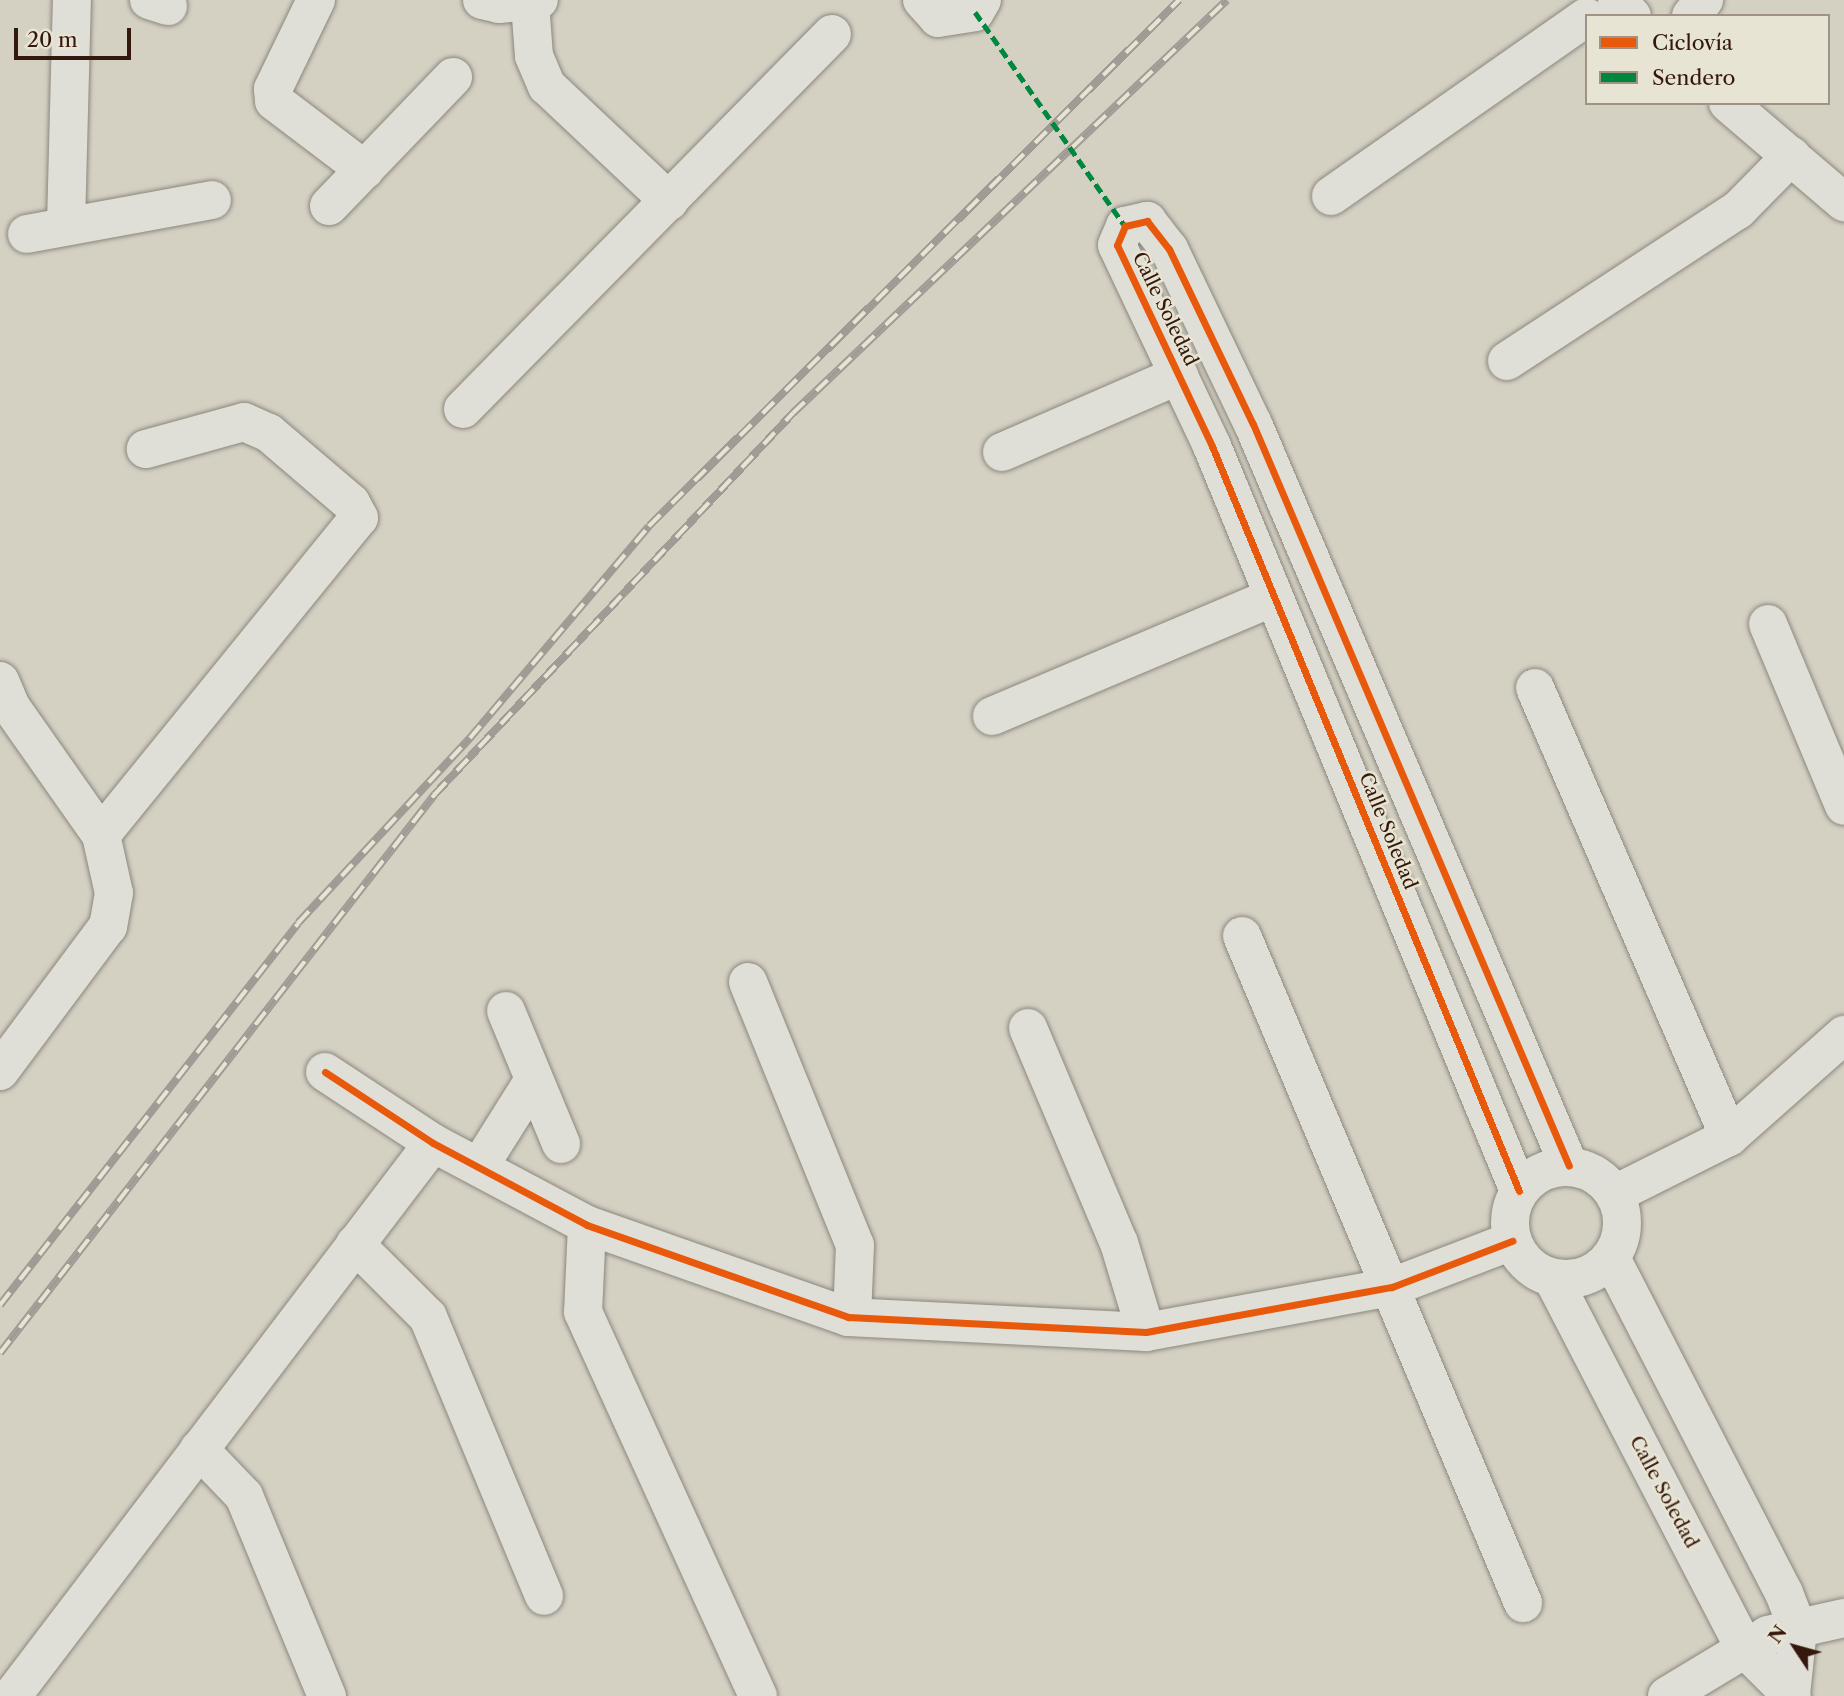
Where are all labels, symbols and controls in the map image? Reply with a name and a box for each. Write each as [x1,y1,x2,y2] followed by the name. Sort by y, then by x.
[18,14,135,58] scale bar
[1585,14,1830,105] legend
[27,27,78,52] text: 20 m
[1652,30,1733,55] text: Ciclovía
[1652,65,1736,90] text: Sendero
[1128,248,1202,370] street label: Calle Soledad
[1354,769,1422,893] street label: Calle Soledad
[1625,1432,1703,1552] street label: Calle Soledad
[1760,1612,1830,1682] north arrow
[1763,1621,1792,1648] text: N

